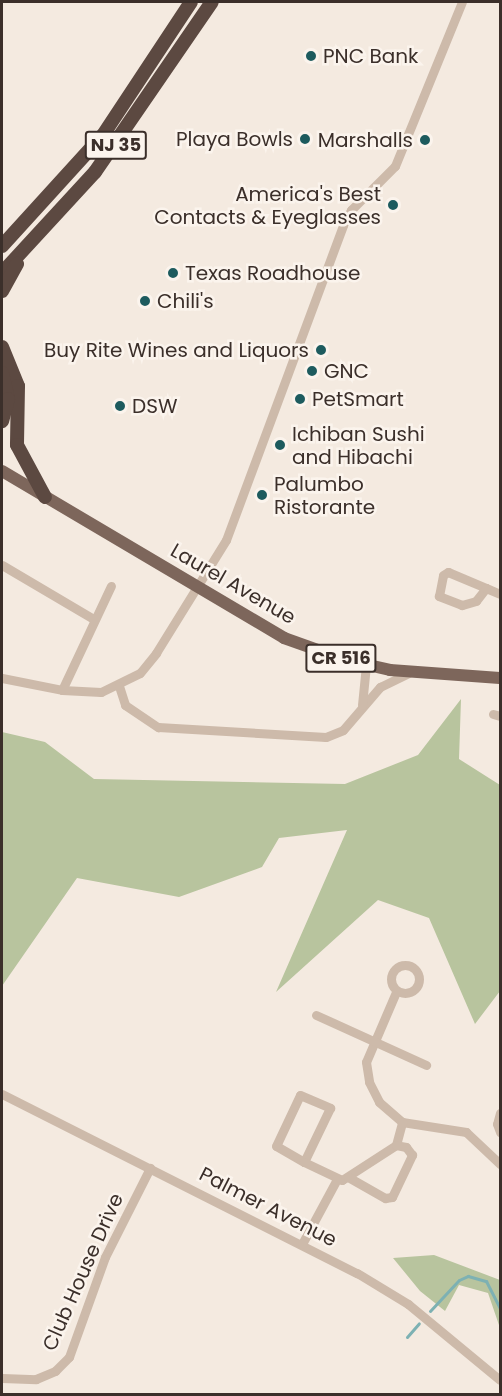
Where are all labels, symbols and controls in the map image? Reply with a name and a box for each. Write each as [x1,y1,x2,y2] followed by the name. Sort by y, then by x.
[323,44,418,68] place label: PNC Bank
[304,49,318,63] marker: PNC Bank
[176,127,293,151] place label: Playa Bowls
[318,128,413,152] place label: Marshalls
[84,130,148,160] road number: NJ 35
[298,132,312,146] marker: Playa Bowls
[418,133,432,147] marker: Marshalls
[154,182,381,229] place label: America's Best Contacts & Eyeglasses
[386,198,400,212] marker: America's Best Contacts & Eyeglasses
[185,261,360,285] place label: Texas Roadhouse
[166,266,180,280] marker: Texas Roadhouse
[157,289,214,313] place label: Chili's
[138,294,152,308] marker: Chili's
[44,338,309,362] place label: Buy Rite Wines and Liquors
[314,343,328,357] marker: Buy Rite Wines and Liquors
[324,359,369,383] place label: GNC
[305,364,319,378] marker: GNC
[312,387,404,411] place label: PetSmart
[293,392,307,406] marker: PetSmart
[132,394,177,418] place label: DSW
[113,399,127,413] marker: DSW
[292,422,425,469] place label: Ichiban Sushi and Hibachi
[273,438,287,452] marker: Ichiban Sushi and Hibachi
[274,472,375,519] place label: Palumbo Ristorante
[255,488,269,502] marker: Palumbo Ristorante
[166,539,300,629] street label: Laurel Avenue
[305,643,377,673] road number: CR 516
[195,1162,341,1252] street label: Palmer Avenue
[38,1190,128,1354] street label: Club House Drive

